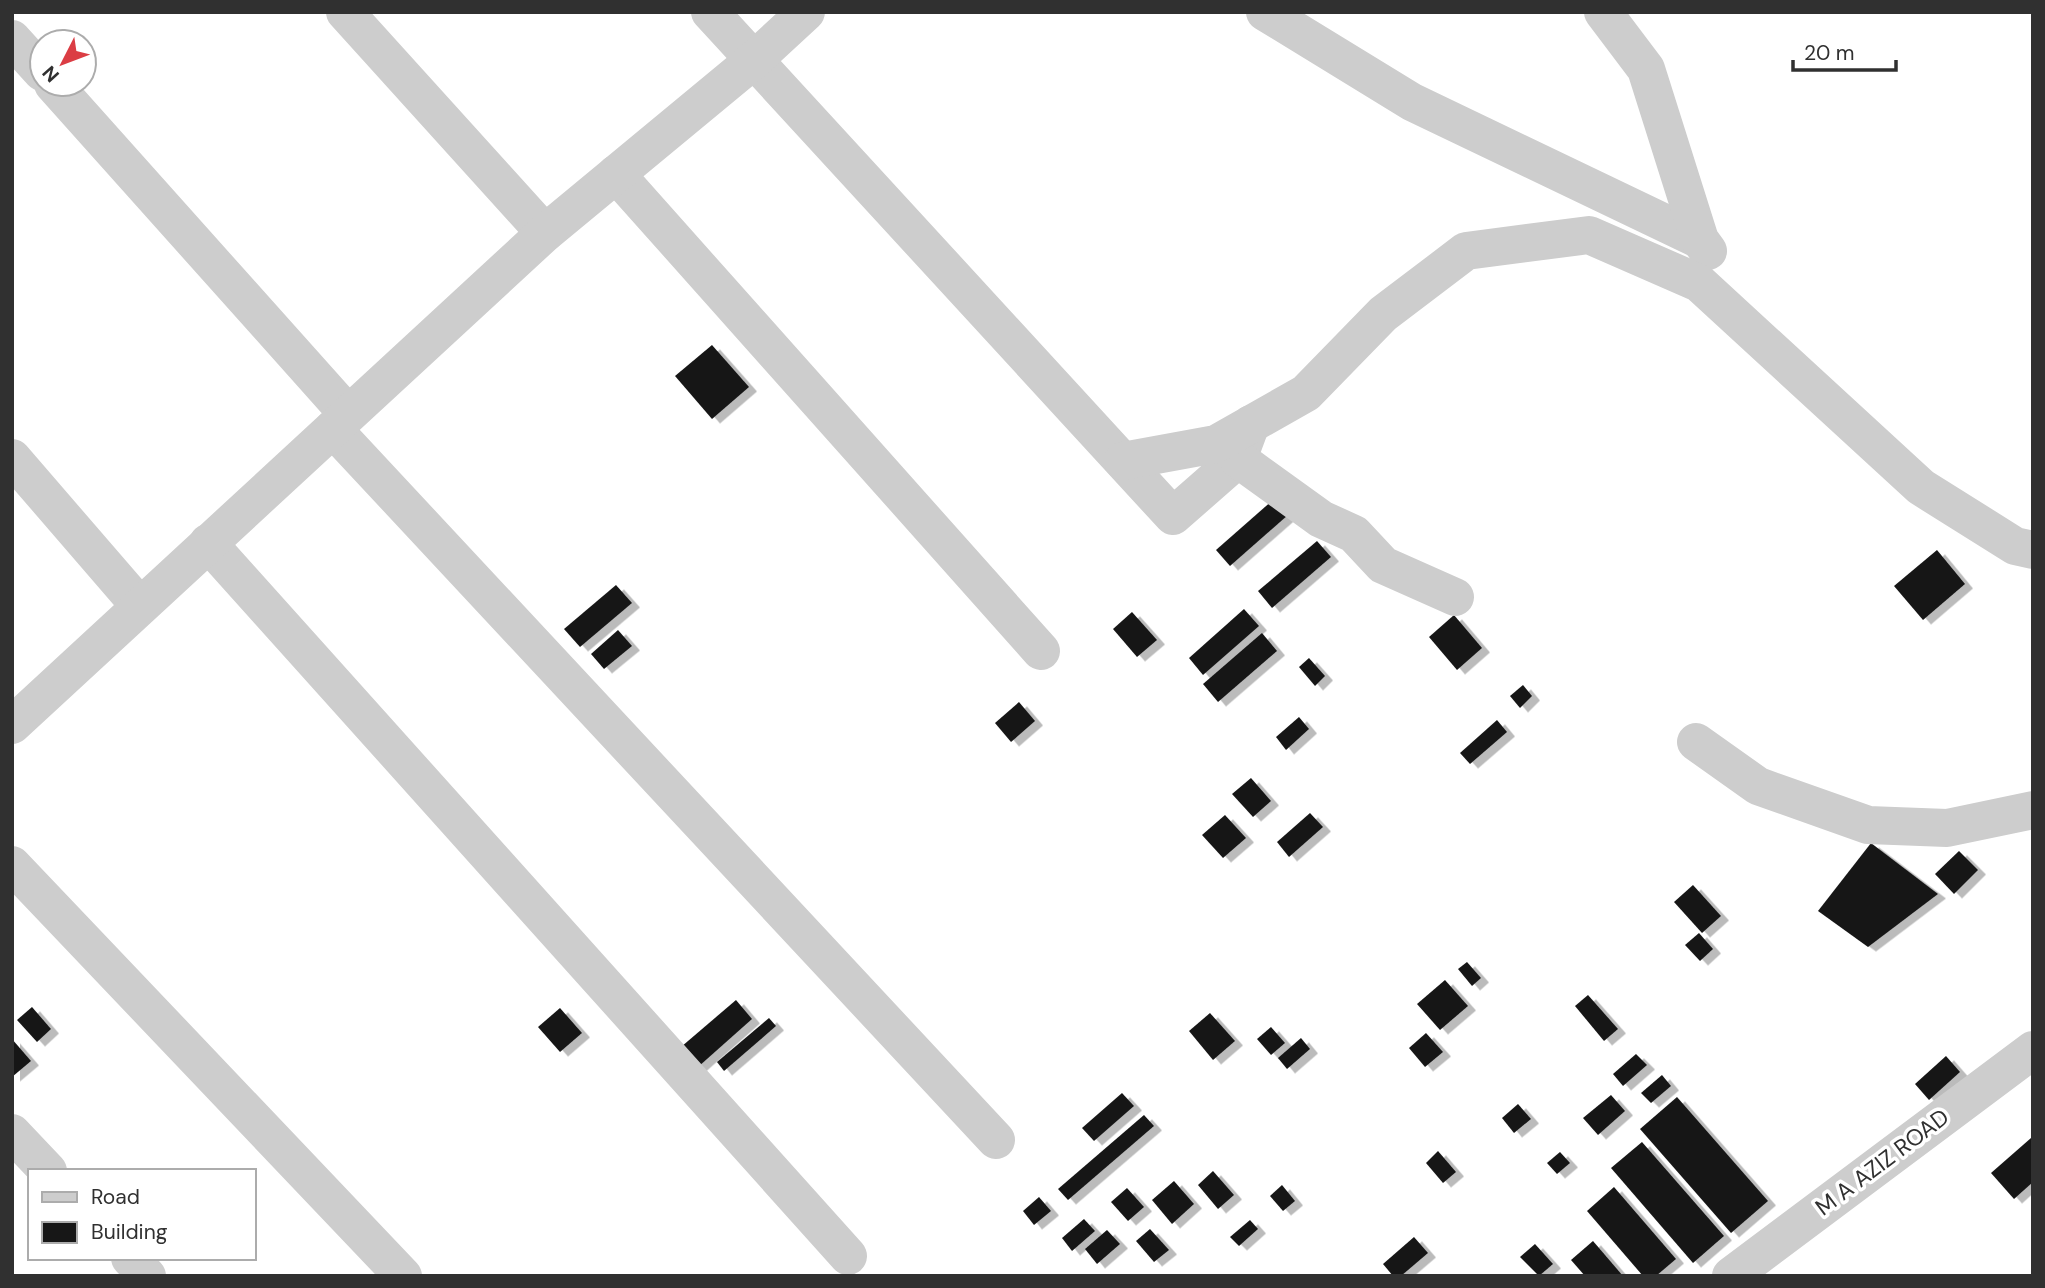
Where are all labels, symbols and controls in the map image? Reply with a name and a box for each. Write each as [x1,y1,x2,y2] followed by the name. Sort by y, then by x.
[28,28,98,98] north arrow
[1793,28,1896,72] scale bar
[1804,39,1855,67] text: 20 m
[37,61,65,88] text: N
[1809,1102,1955,1222] street label: M A AZIZ ROAD
[28,1169,256,1260] legend
[91,1183,140,1211] text: Road
[91,1218,168,1246] text: Building

